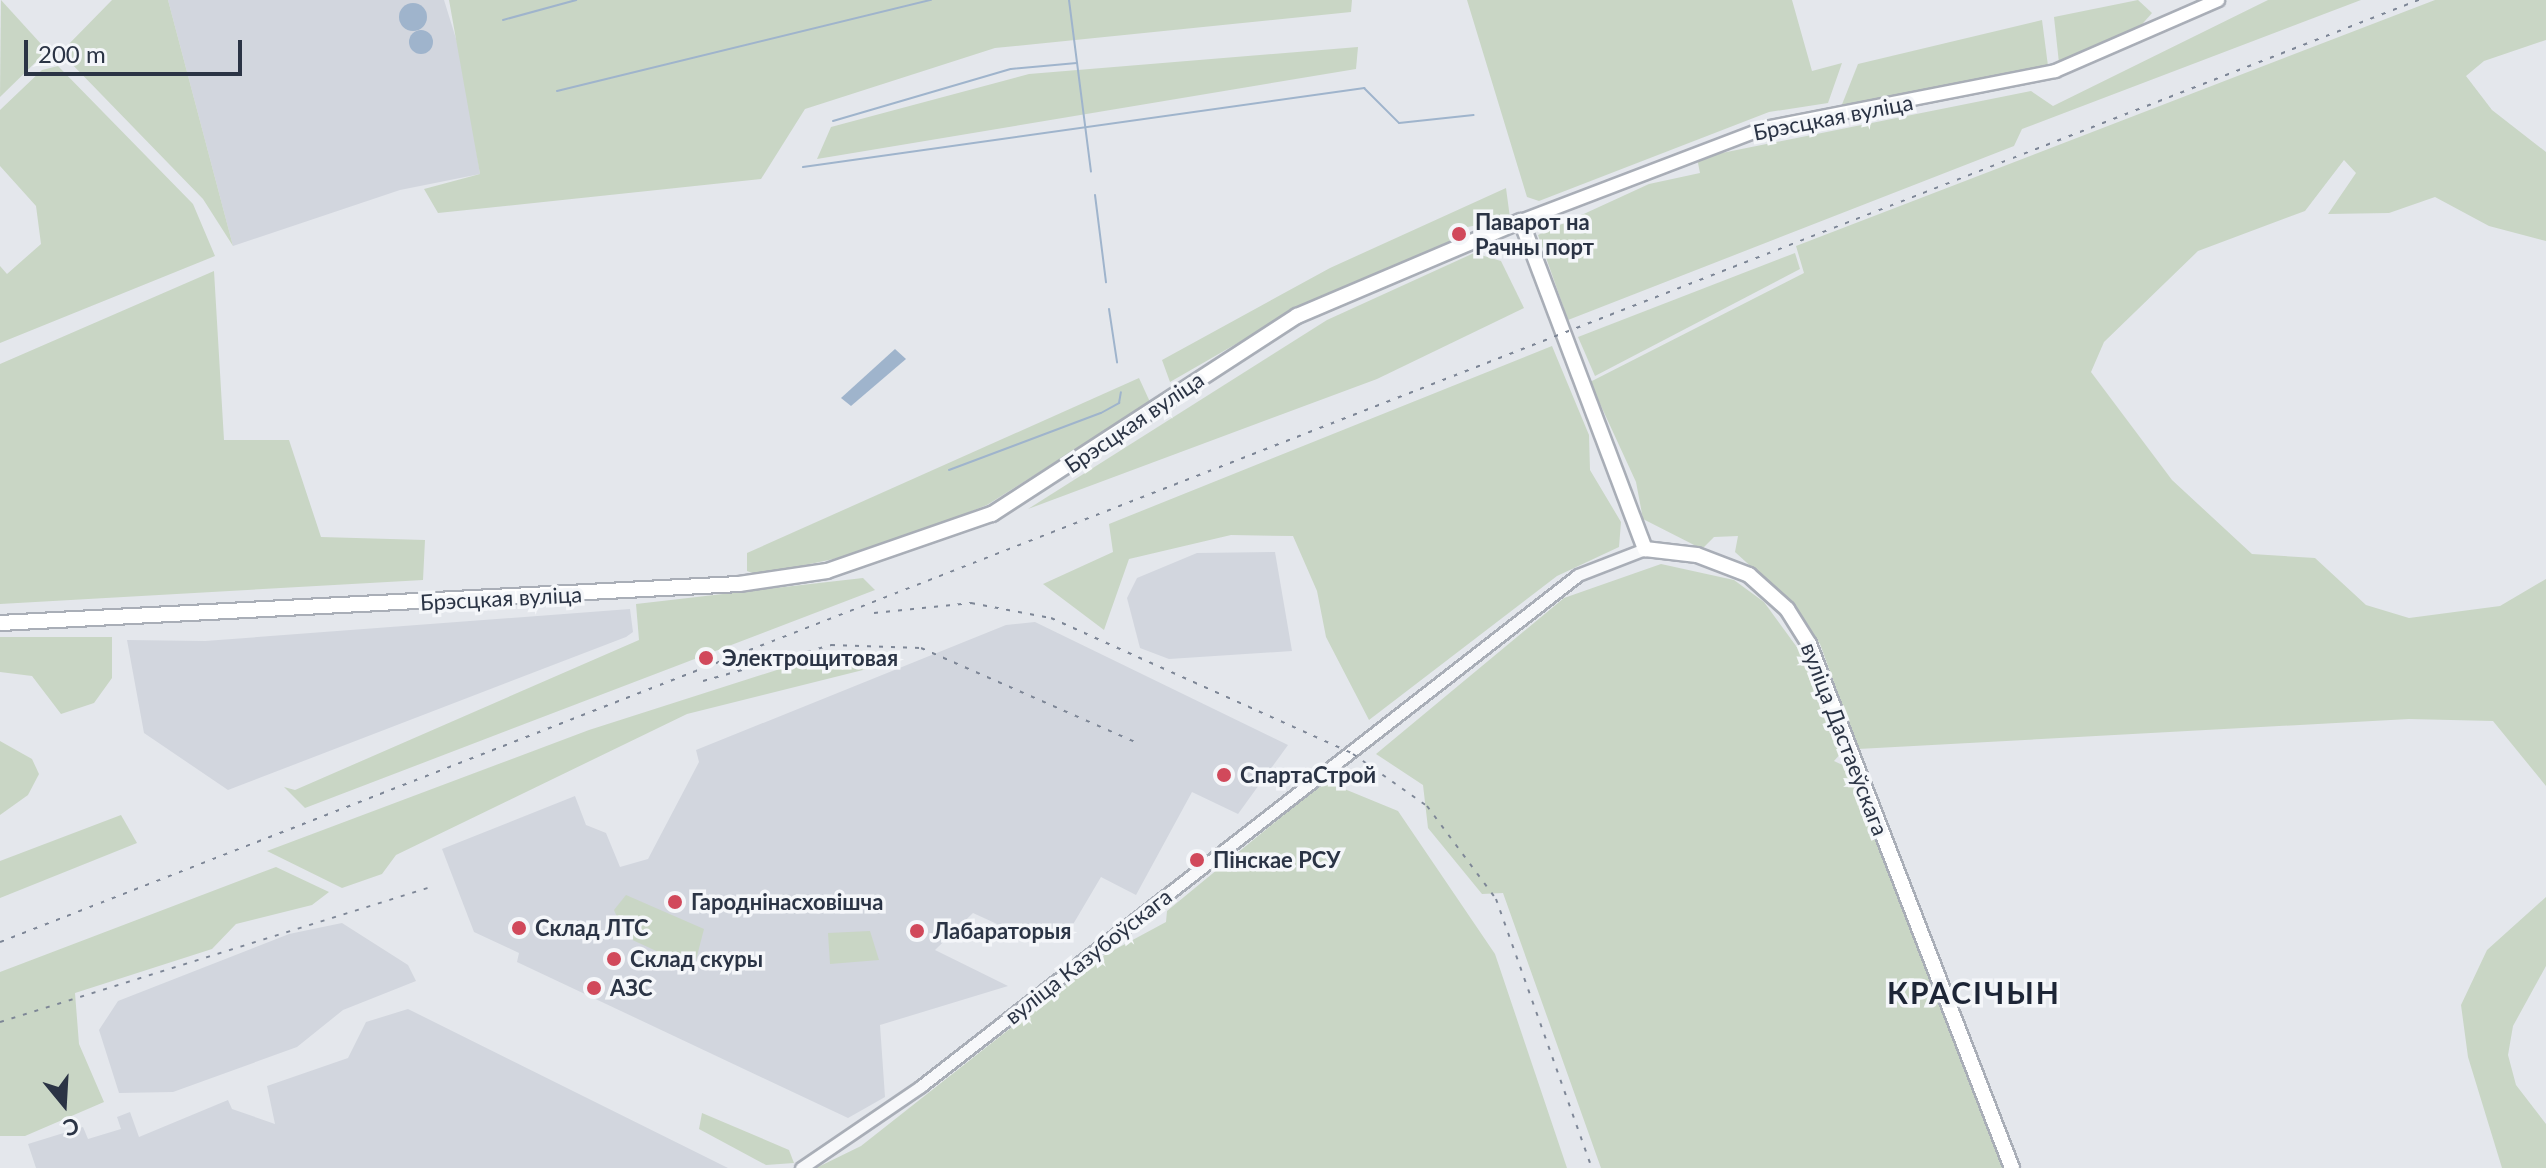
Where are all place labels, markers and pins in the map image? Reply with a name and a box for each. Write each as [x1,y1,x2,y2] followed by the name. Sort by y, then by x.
[1475,208,1594,260] place label: Паварот на Рачны порт
[1450,225,1468,243] marker: Паварот на Рачны порт
[722,645,898,671] place label: Электрощитовая
[697,649,715,667] marker: Электрощитовая
[1240,762,1376,788] place label: СпартаСтрой
[1215,766,1233,784] marker: СпартаСтрой
[1213,847,1341,873] place label: Пінскае РСУ
[1188,851,1206,869] marker: Пінскае РСУ
[691,889,883,915] place label: Гароднінасховішча
[666,893,684,911] marker: Гароднінасховішча
[535,915,649,941] place label: Склад ЛТС
[933,918,1071,944] place label: Лабараторыя
[510,919,528,937] marker: Склад ЛТС
[908,922,926,940] marker: Лабараторыя
[630,946,763,972] place label: Склад скуры
[605,950,623,968] marker: Склад скуры
[610,975,653,1001] place label: АЗС
[585,979,603,997] marker: АЗС

